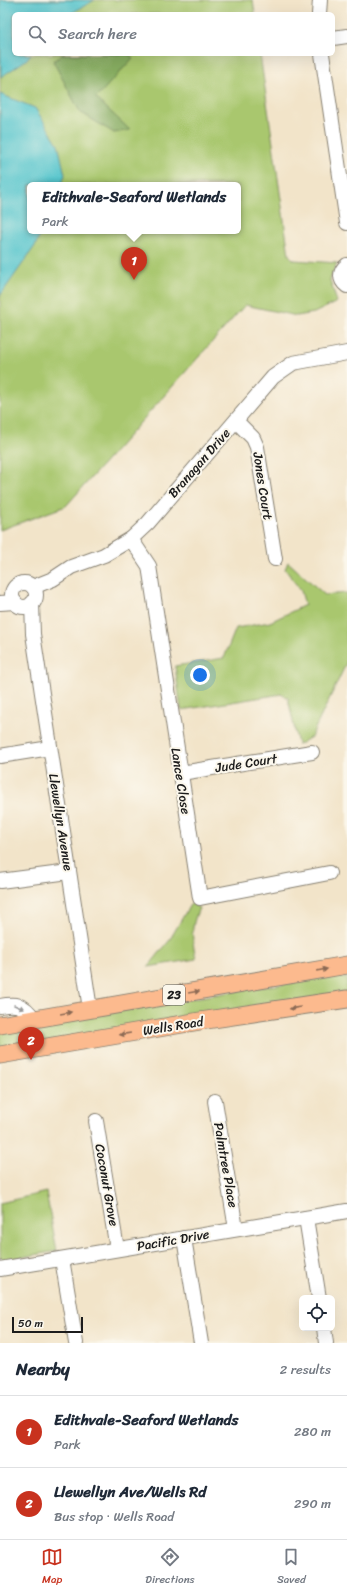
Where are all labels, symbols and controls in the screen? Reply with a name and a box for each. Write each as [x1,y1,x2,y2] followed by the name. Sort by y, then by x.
[12,12,335,56] search box
[58,21,137,47] text: Search here
[26,23,48,45] icon: search
[27,182,241,234] popup
[42,184,226,210] text: Edithvale-Seaford Wetlands
[42,210,68,233] text: Park
[121,247,147,280] pin: 1
[162,423,236,503] street label: Branagan Drive
[246,449,280,522] street label: Jones Court
[190,665,210,685] your location
[164,746,198,816] street label: Lance Close
[213,747,279,779] street label: Jude Court
[42,772,80,872] street label: Llewellyn Avenue
[316,966,328,972] one-way arrow
[163,985,185,1005] road number: 23
[188,989,200,995] one-way arrow
[13,1003,25,1010] one-way arrow
[289,1005,301,1011] one-way arrow
[60,1010,72,1016] one-way arrow
[141,1010,206,1042] street label: Wells Road
[18,1027,44,1060] pin: 2
[119,1031,131,1037] one-way arrow
[207,1121,245,1210] street label: Palmtree Place
[88,1142,126,1228] street label: Coconut Grove
[135,1222,211,1258] street label: Pacific Drive
[299,1295,335,1331] map controls
[299,1295,335,1331] button: locate
[18,1314,43,1333] text: 50 m
[12,1315,83,1334] scale bar
[16,1354,70,1384] text: Nearby
[280,1358,331,1381] text: 2 results
[54,1407,238,1433] text: Edithvale-Seaford Wetlands
[26,1420,32,1443] text: 1
[294,1420,331,1443] text: 280 m
[54,1433,81,1456] text: Park
[54,1479,206,1505] text: Llewellyn Ave/Wells Rd
[25,1492,33,1515] text: 2
[294,1492,331,1515] text: 290 m
[54,1505,174,1528] text: Bus stop · Wells Road
[41,1546,63,1589] tab: Map
[145,1546,195,1589] tab: Directions
[277,1546,306,1589] tab: Saved

